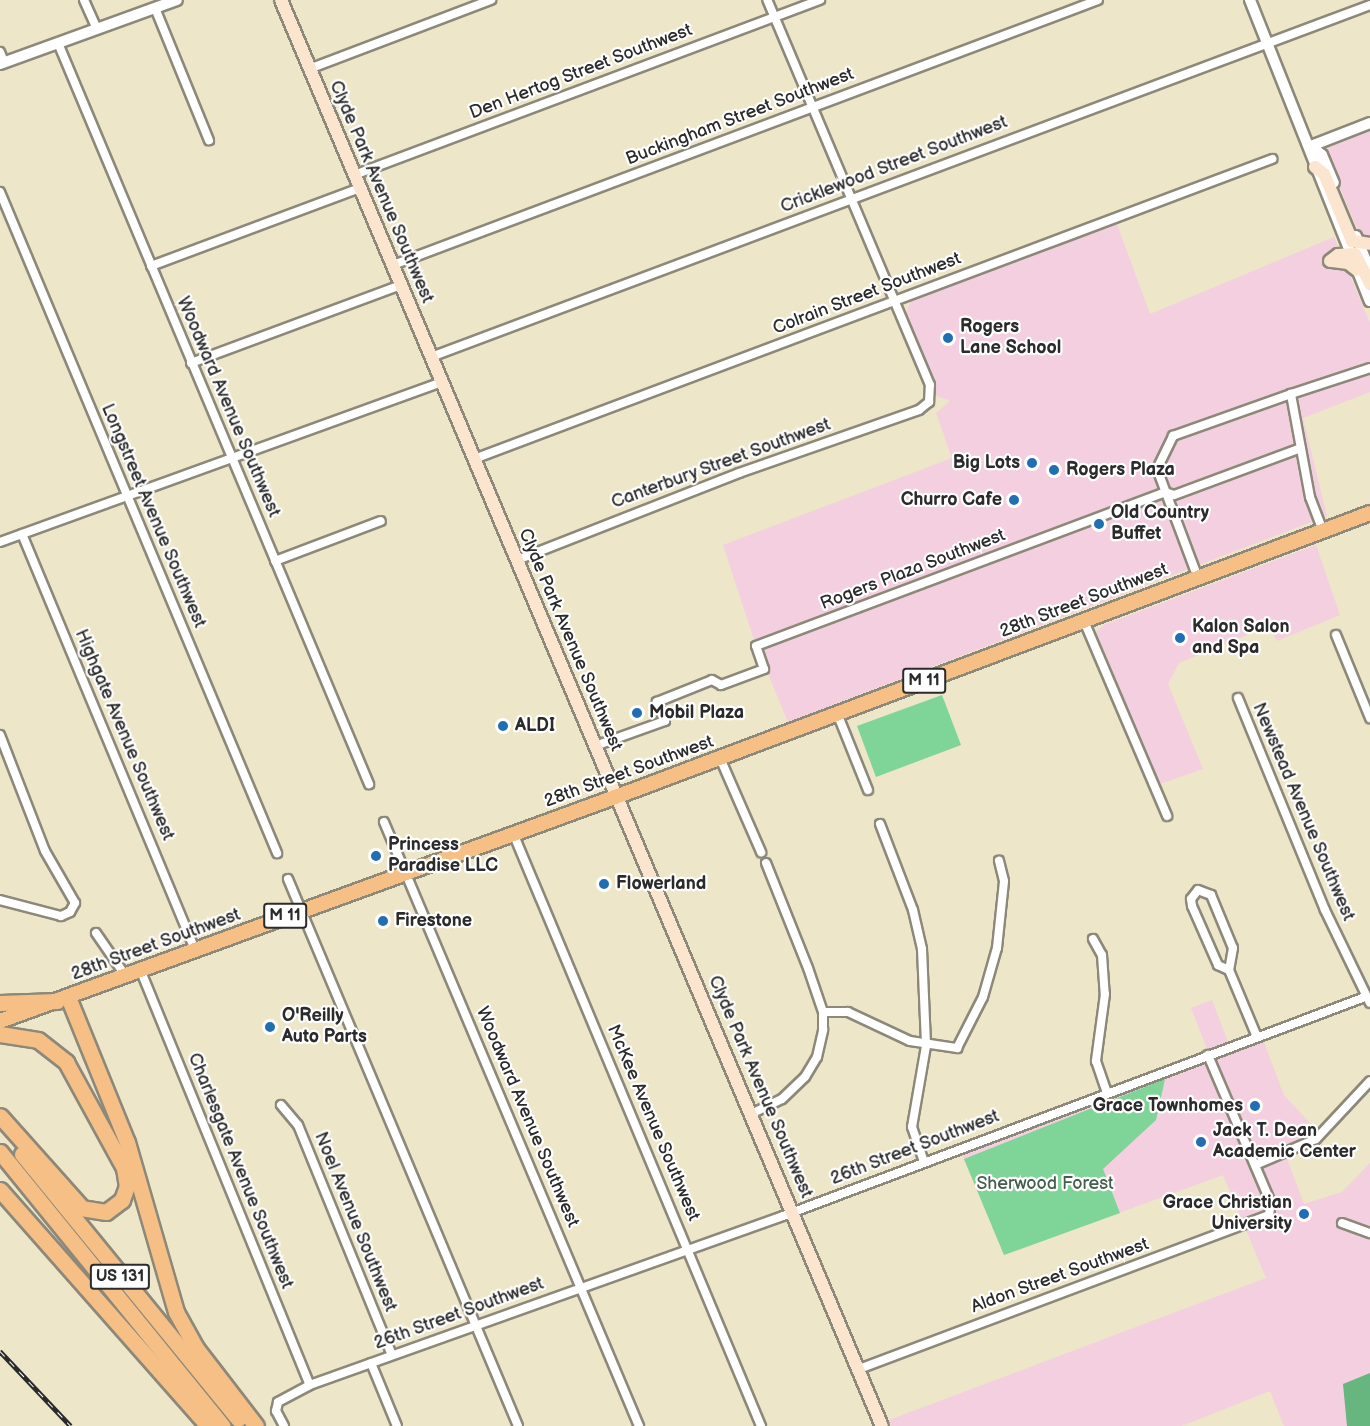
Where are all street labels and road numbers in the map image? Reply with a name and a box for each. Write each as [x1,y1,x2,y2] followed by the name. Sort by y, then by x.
[466,19,696,125] street label: Den Hertog Street Southwest
[623,63,857,171] street label: Buckingham Street Southwest
[324,77,438,307] street label: Clyde Park Avenue Southwest
[777,112,1011,218] street label: Cricklewood Street Southwest
[770,248,964,340] street label: Colrain Street Southwest
[172,293,284,521] street label: Woodward Avenue Southwest
[96,401,210,631] street label: Longstreet Avenue Southwest
[608,414,834,514] street label: Canterbury Street Southwest
[513,525,627,755] street label: Clyde Park Avenue Southwest
[817,525,1009,615] street label: Rogers Plaza Southwest
[997,559,1171,643] street label: 28th Street Southwest
[70,626,178,844] street label: Highgate Avenue Southwest
[902,668,946,694] road number: M 11
[1247,700,1359,924] street label: Newstead Avenue Southwest
[541,731,717,813] street label: 28th Street Southwest
[262,903,308,929] road number: M 11
[68,904,244,986] street label: 28th Street Southwest
[703,972,817,1202] street label: Clyde Park Avenue Southwest
[471,1003,583,1231] street label: Woodward Avenue Southwest
[602,1022,704,1224] street label: McKee Avenue Southwest
[183,1050,297,1292] street label: Charlesgate Avenue Southwest
[827,1106,1003,1190] street label: 26th Street Southwest
[309,1129,401,1315] street label: Noel Avenue Southwest
[968,1234,1152,1318] street label: Aldon Street Southwest
[88,1264,152,1290] road number: US 131
[371,1273,547,1355] street label: 26th Street Southwest

